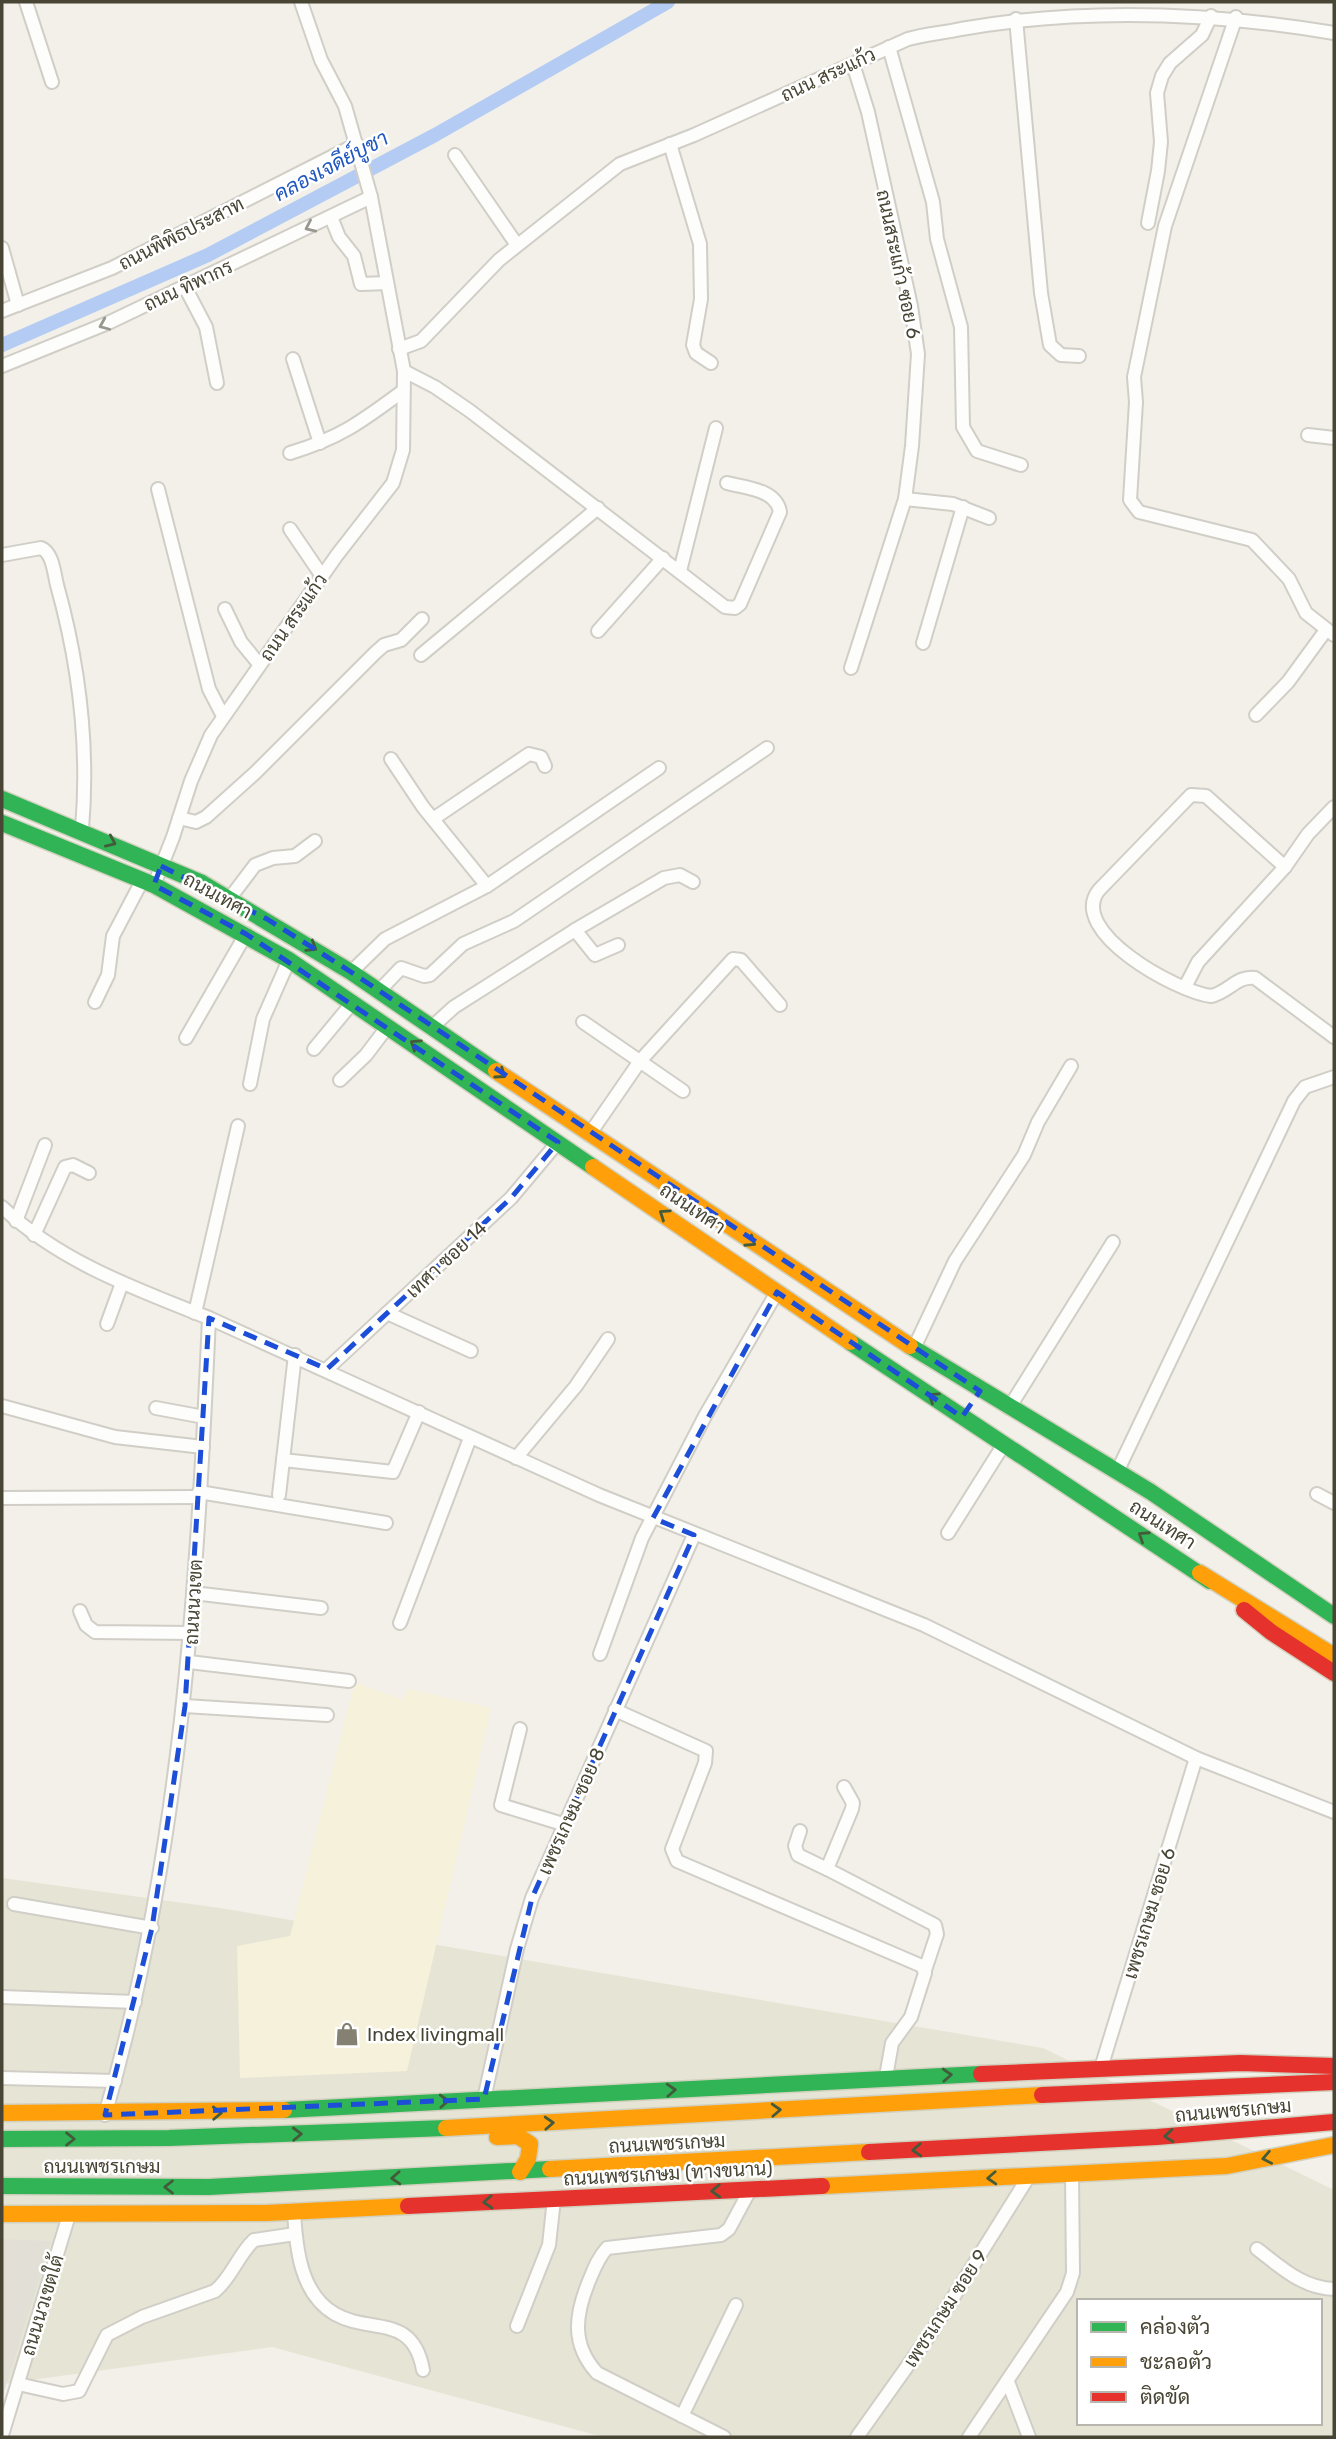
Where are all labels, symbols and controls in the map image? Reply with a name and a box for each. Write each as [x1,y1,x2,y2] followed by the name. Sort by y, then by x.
[777,42,879,106] street label: ถนน สระแก้ว
[269,124,394,209] water label: คลองเจดีย์บูชา
[871,187,926,341] street label: ถนนสระแก้ว ซอย 6
[115,192,248,275] street label: ถนนพิพิธประสาท
[305,219,317,233] one-way arrow
[140,255,236,316] street label: ถนน ทิพากร
[99,316,111,330] one-way arrow
[255,569,332,666] street label: ถนน สระแก้ว
[104,834,116,848] one-way arrow
[180,867,256,924] street label: ถนนเทศา
[305,939,318,952] one-way arrow
[410,1040,423,1053] one-way arrow
[493,1066,506,1078] one-way arrow
[655,1178,730,1239] street label: ถนนเทศา
[659,1210,672,1222] one-way arrow
[401,1216,492,1303] street label: เทศา ซอย 14
[743,1233,756,1246] one-way arrow
[928,1393,941,1405] one-way arrow
[1125,1495,1200,1554] street label: ถนนเทศา
[1138,1532,1151,1544] one-way arrow
[180,1559,207,1645] street label: ถนนนวเขต
[533,1744,610,1878] street label: เพชรเกษม ซอย 8
[1119,1845,1180,1982] street label: เพชรเกษม ซอย 6
[333,2020,361,2048] shop icon: Index livingmall
[367,2023,504,2046] place label: Index livingmall
[942,2067,953,2082] one-way arrow
[666,2083,677,2098] one-way arrow
[439,2094,450,2109] one-way arrow
[1174,2094,1292,2127] street label: ถนนเพชรเกษม
[771,2103,782,2118] one-way arrow
[212,2105,223,2120] one-way arrow
[544,2115,555,2130] one-way arrow
[292,2127,303,2142] one-way arrow
[1163,2128,1174,2143] one-way arrow
[608,2129,726,2158] street label: ถนนเพชรเกษม
[65,2131,76,2147] one-way arrow
[911,2143,922,2158] one-way arrow
[1261,2150,1273,2165] one-way arrow
[44,2155,160,2178] street label: ถนนเพชรเกษม
[563,2157,773,2190] street label: ถนนเพชรเกษม (ทางขนาน)
[986,2170,997,2185] one-way arrow
[391,2171,402,2186] one-way arrow
[163,2179,174,2195] one-way arrow
[710,2184,721,2199] one-way arrow
[483,2195,494,2210] one-way arrow
[899,2245,992,2372] street label: เพชรเกษม ซอย 9
[15,2251,69,2358] street label: ถนนนวเขตใต้
[1077,2299,1322,2425] legend
[1140,2314,1210,2339] text: คล่องตัว
[1140,2349,1212,2374] text: ชะลอตัว
[1140,2384,1190,2409] text: ติดขัด

